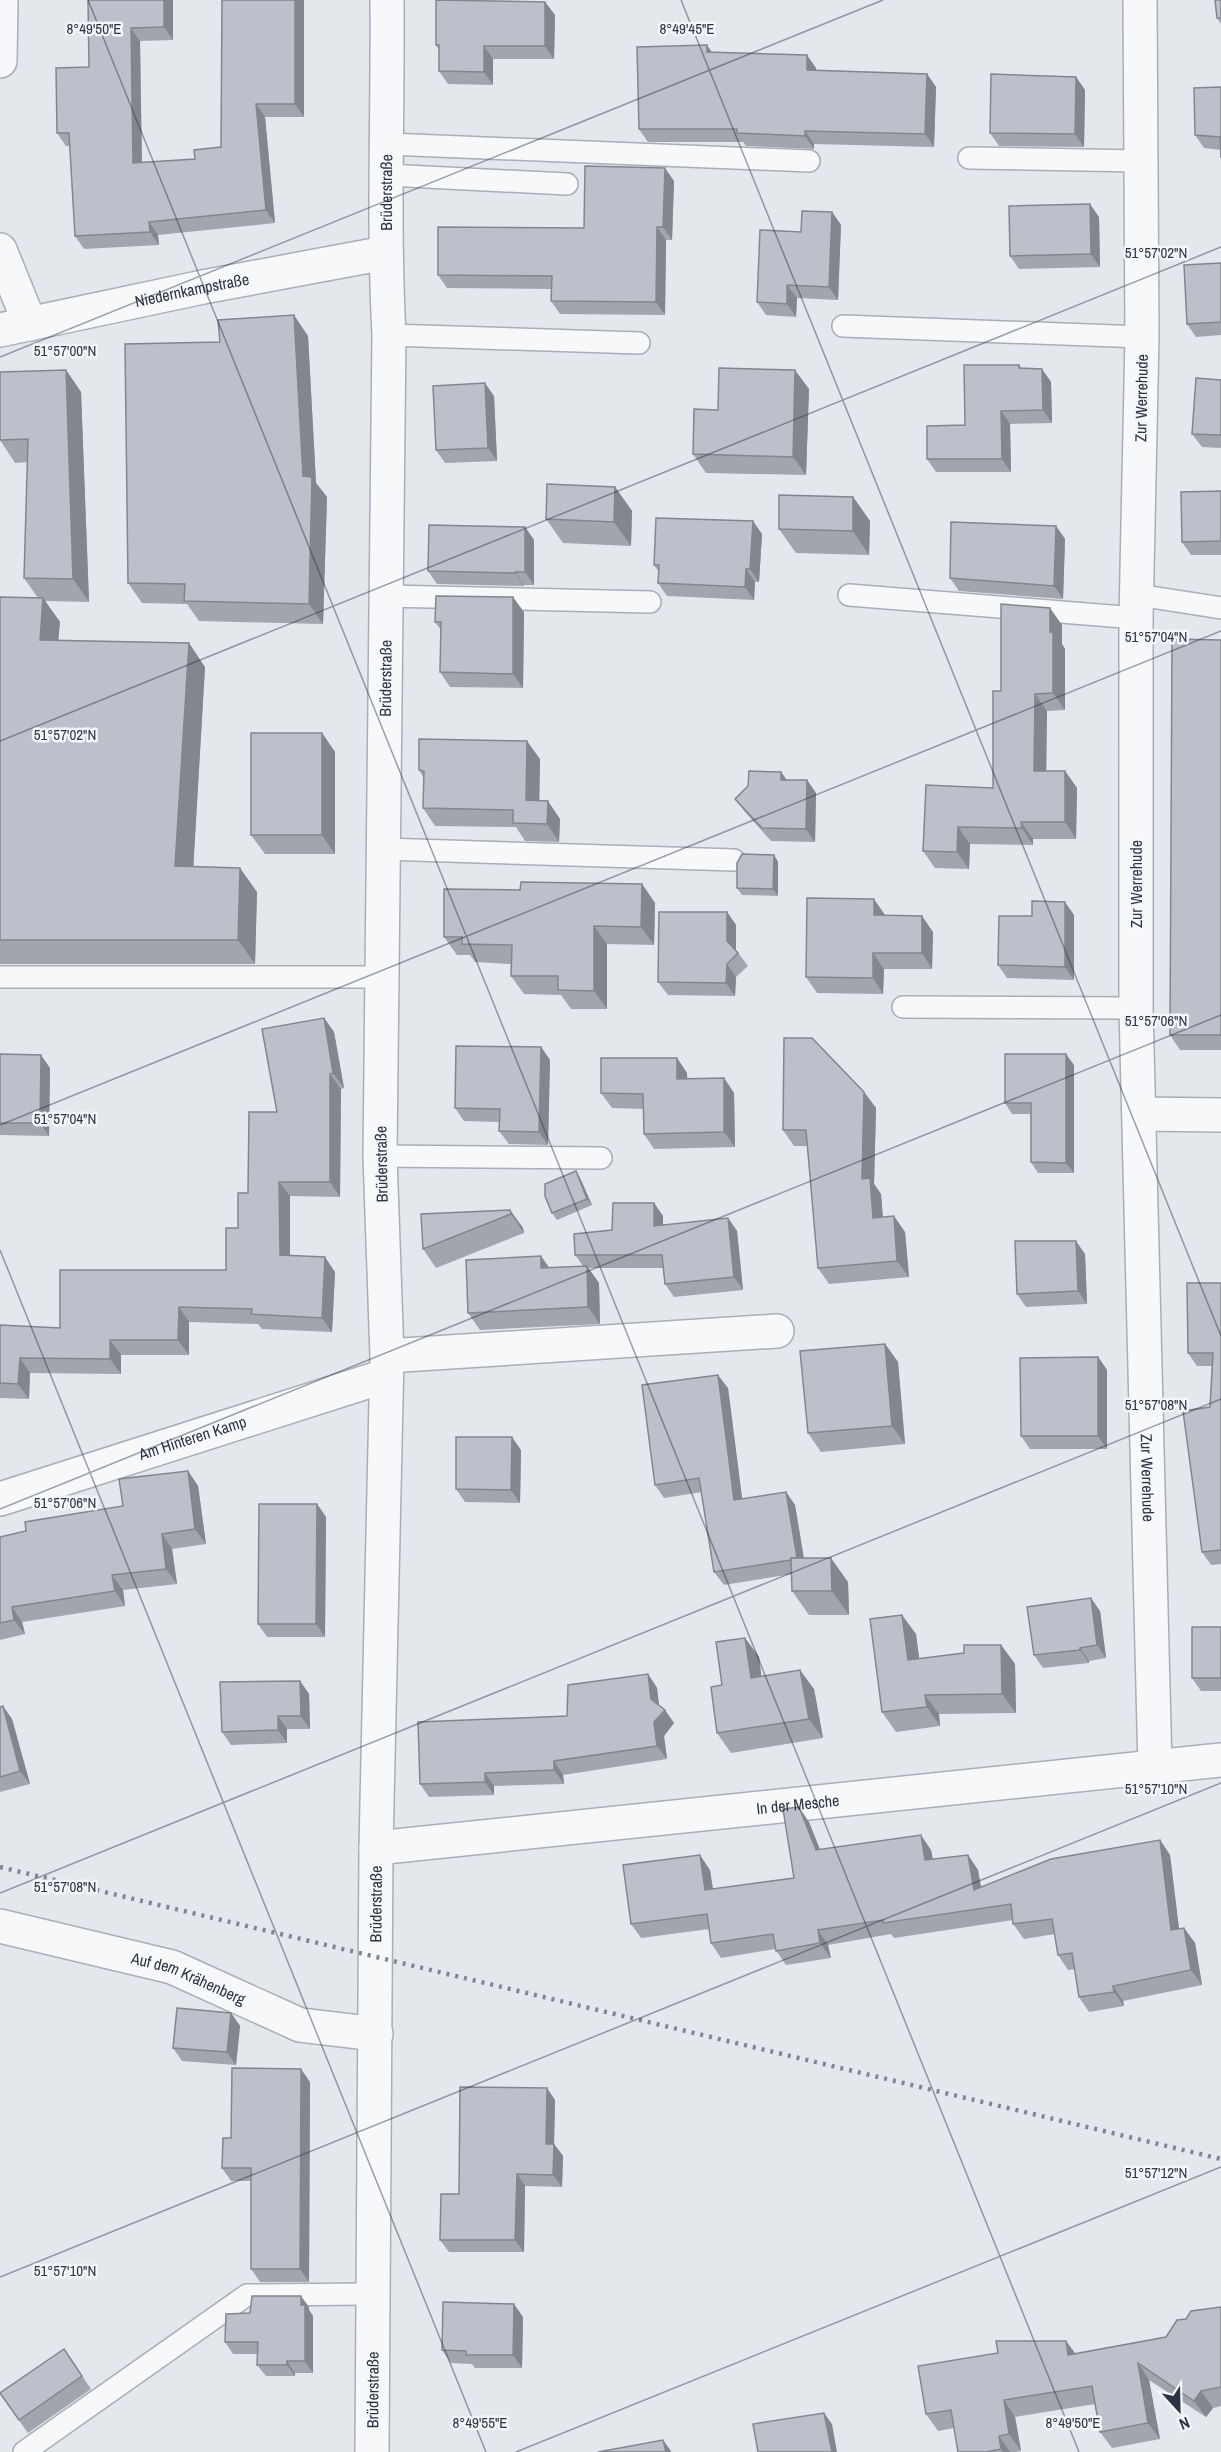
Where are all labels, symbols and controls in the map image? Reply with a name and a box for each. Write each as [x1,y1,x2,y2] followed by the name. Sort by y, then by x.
[66,18,122,39] text: 8°49'50"E
[659,18,715,39] text: 8°49'45"E
[375,154,397,231] street label: Brüderstraße
[1125,242,1187,263] text: 51°57'02"N
[133,268,251,312] street label: Niedernkampstraße
[34,340,96,361] text: 51°57'00"N
[1129,354,1153,442] street label: Zur Werrehude
[1125,626,1187,647] text: 51°57'04"N
[374,640,397,717] street label: Brüderstraße
[34,724,96,745] text: 51°57'02"N
[1125,840,1147,928] street label: Zur Werrehude
[1125,1010,1187,1031] text: 51°57'06"N
[34,1108,96,1129] text: 51°57'04"N
[369,1126,393,1202] street label: Brüderstraße
[1125,1394,1187,1415] text: 51°57'08"N
[135,1410,249,1465] street label: Am Hinteren Kamp
[1136,1433,1160,1522] street label: Zur Werrehude
[34,1492,96,1513] text: 51°57'06"N
[1125,1778,1187,1799] text: 51°57'10"N
[755,1789,840,1819] street label: In der Mesche
[364,1866,387,1942] street label: Brüderstraße
[34,1876,96,1897] text: 51°57'08"N
[128,1946,250,2010] street label: Auf dem Krähenberg
[1125,2162,1187,2183] text: 51°57'12"N
[34,2260,96,2281] text: 51°57'10"N
[361,2352,384,2428] street label: Brüderstraße
[1149,2380,1209,2440] north arrow
[452,2412,508,2433] text: 8°49'55"E
[1045,2412,1101,2433] text: 8°49'50"E
[1176,2412,1193,2436] text: N

